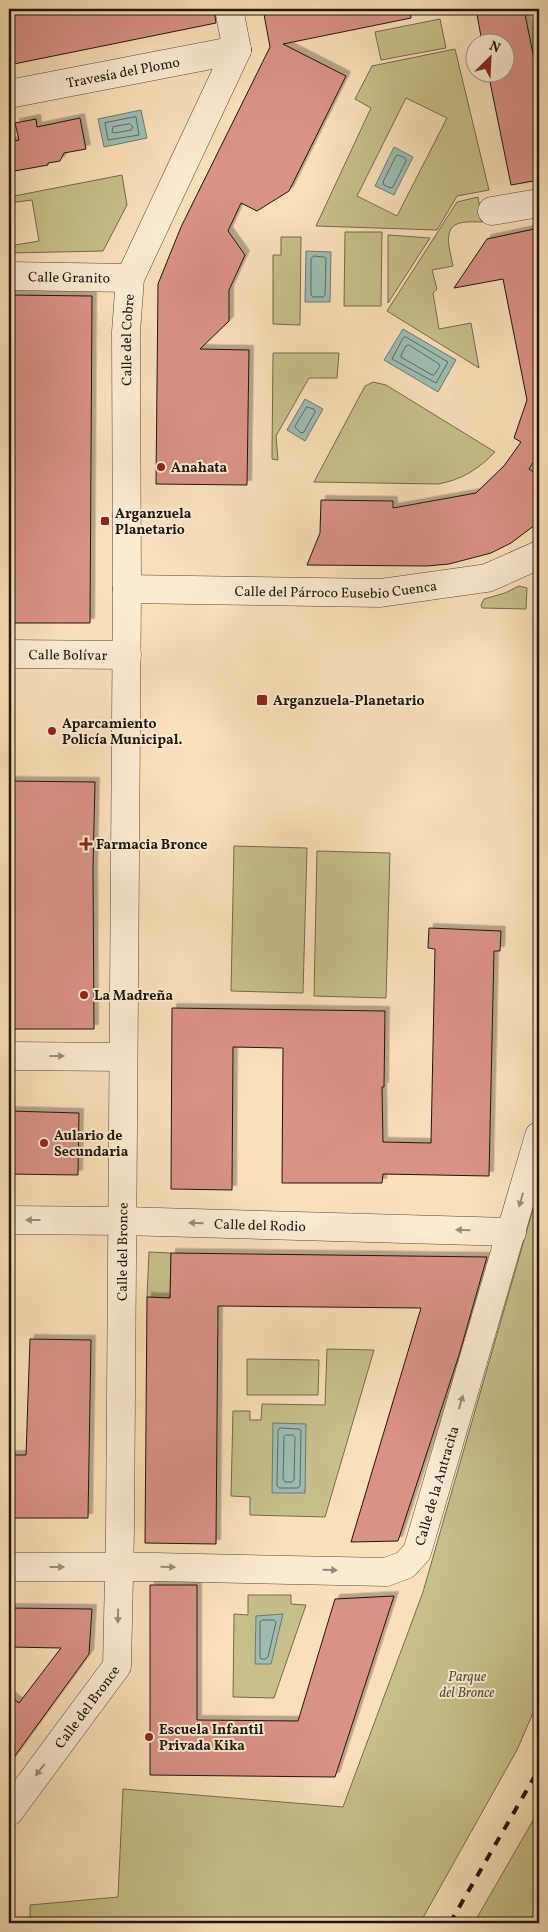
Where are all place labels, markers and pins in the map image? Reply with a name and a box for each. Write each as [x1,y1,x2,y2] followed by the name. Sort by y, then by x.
[171,459,228,478] place label: Anahata
[155,461,167,473] marker: Anahata
[115,505,192,540] place label: Arganzuela Planetario
[99,515,111,527] marker: Arganzuela Planetario
[273,692,424,711] place label: Arganzuela-Planetario
[255,693,269,707] marker: Arganzuela-Planetario
[62,715,182,750] place label: Aparcamiento Policía Municipal.
[46,725,58,737] marker: Aparcamiento Policía Municipal.
[96,836,208,855] place label: Farmacia Bronce
[80,838,92,850] marker: Farmacia Bronce
[94,987,174,1006] place label: La Madreña
[78,989,90,1001] marker: La Madreña
[54,1127,129,1162] place label: Aulario de Secundaria
[38,1137,50,1149] marker: Aulario de Secundaria
[159,1721,264,1756] place label: Escuela Infantil Privada Kika
[143,1731,155,1743] marker: Escuela Infantil Privada Kika

